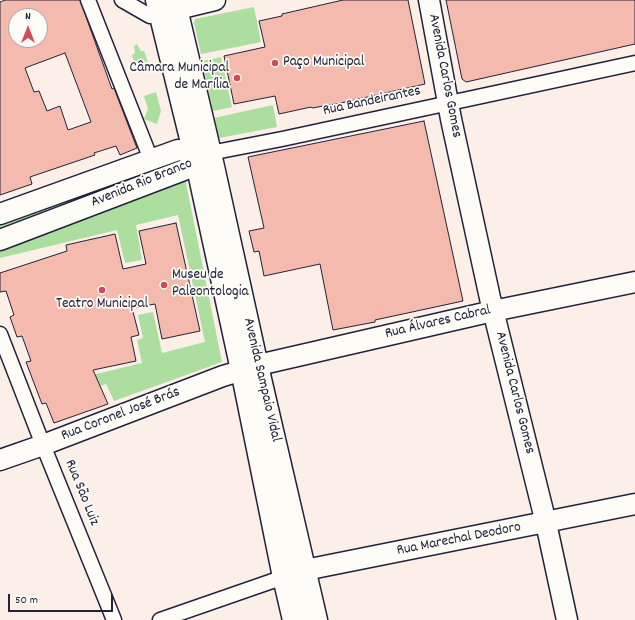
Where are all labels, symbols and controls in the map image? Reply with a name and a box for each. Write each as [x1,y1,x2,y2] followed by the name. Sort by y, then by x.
[8,8,48,48] north arrow
[25,9,31,25] text: N
[423,13,465,139] street label: Avenida Carlos Gomes
[283,54,364,72] place label: Paço Municipal
[270,58,280,68] marker: Paço Municipal
[130,60,229,95] place label: Câmara Municipal de Marília
[232,73,242,83] marker: Câmara Municipal de Marília
[321,83,423,121] street label: Rua Bandeirantes
[89,155,195,213] street label: Avenida Rio Branco
[172,267,248,302] place label: Museu de Paleontologia
[159,280,169,290] marker: Museu de Paleontologia
[97,285,107,295] marker: Teatro Municipal
[56,296,148,314] place label: Teatro Municipal
[383,302,493,344] street label: Rua Álvares Cabral
[238,316,284,444] street label: Avenida Sampaio Vidal
[490,330,538,456] street label: Avenida Carlos Gomes
[59,384,183,446] street label: Rua Coronel José Brás
[60,457,102,529] street label: Rua São Luiz
[395,519,523,561] street label: Rua Marechal Deodoro
[10,586,115,612] scale bar
[15,592,38,609] text: 50 m

